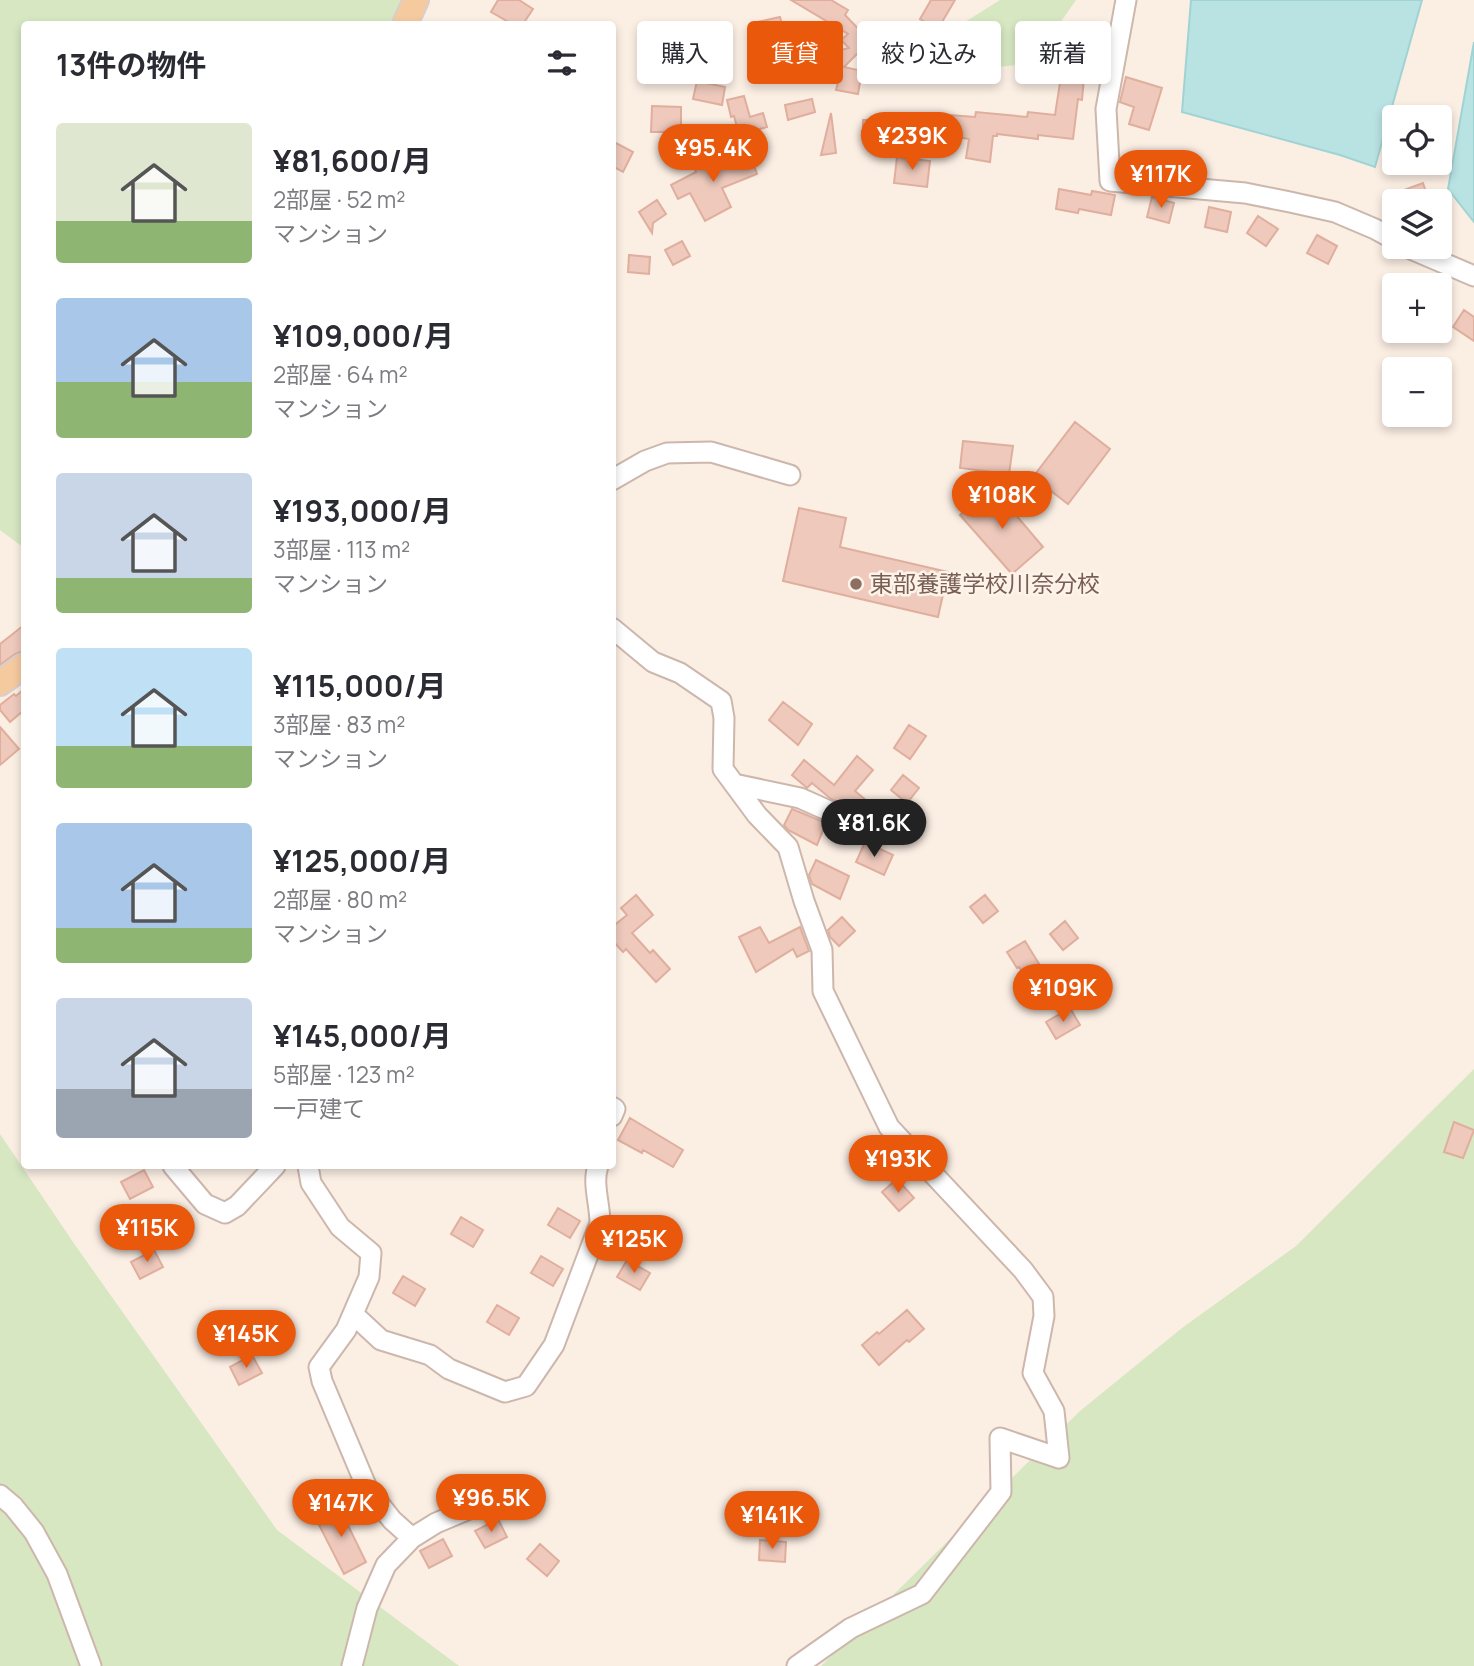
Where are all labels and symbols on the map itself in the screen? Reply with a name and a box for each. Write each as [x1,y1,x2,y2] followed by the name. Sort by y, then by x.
[863,113,961,172] pin: ¥239K
[656,124,770,184] pin: ¥95.4K
[1112,150,1210,210] pin: ¥117K
[953,472,1051,531] pin: ¥108K
[870,567,1100,599] place label: 東部養護学校川奈分校
[848,576,864,592] marker: 東部養護学校川奈分校
[817,800,931,859] pin: ¥81.6K
[1014,964,1112,1024] pin: ¥109K
[849,1136,947,1195] pin: ¥193K
[98,1204,196,1264] pin: ¥115K
[585,1216,683,1275] pin: ¥125K
[197,1310,295,1370] pin: ¥145K
[434,1474,548,1534] pin: ¥96.5K
[292,1480,390,1539] pin: ¥147K
[723,1492,821,1551] pin: ¥141K

